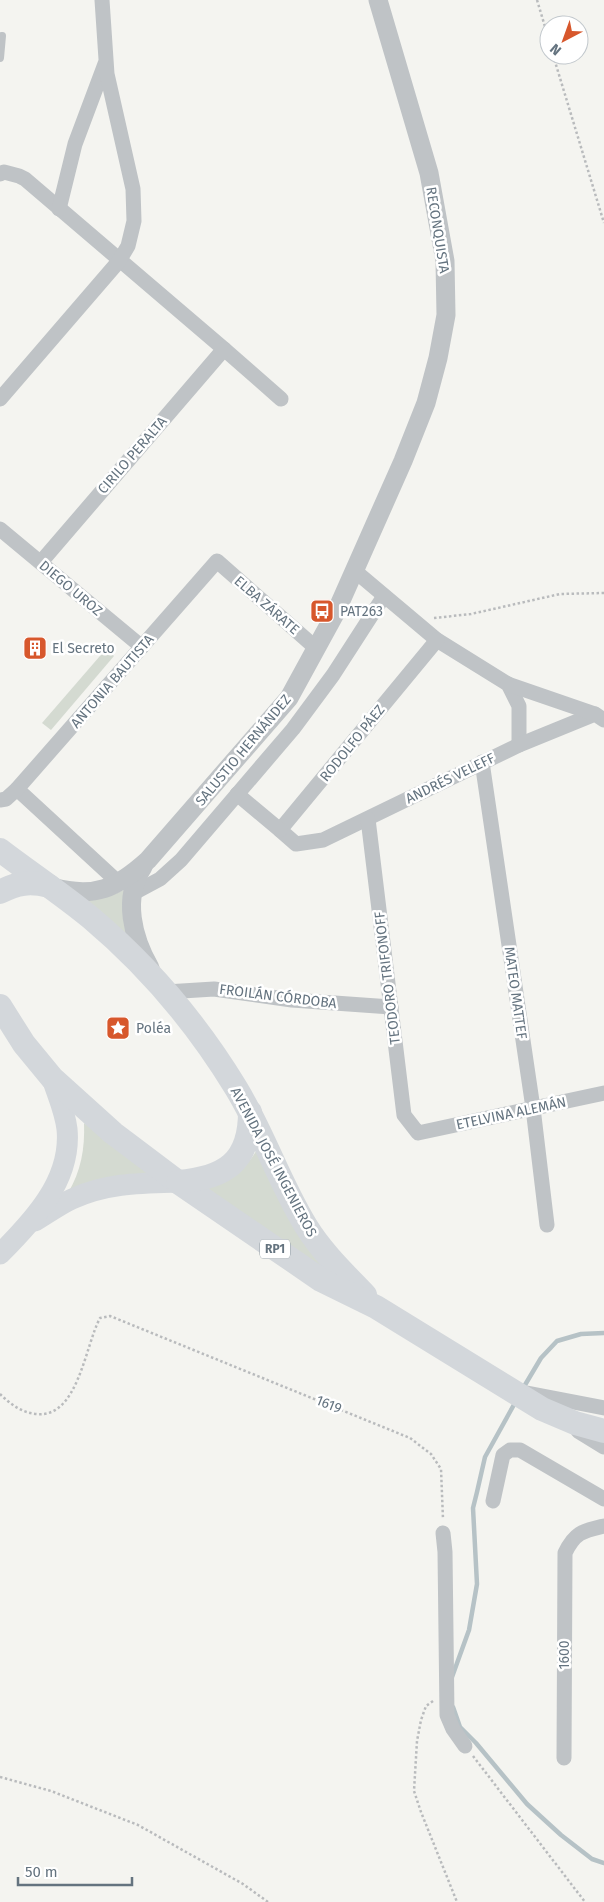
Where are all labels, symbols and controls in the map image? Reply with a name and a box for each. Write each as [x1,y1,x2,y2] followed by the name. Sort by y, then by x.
[539,15,589,65] north arrow
[547,40,565,59] text: N
[422,186,453,275] street label: RECONQUISTA
[94,413,171,497] street label: CIRILO PERALTA
[36,557,106,620] street label: DIEGO UROZ
[231,572,303,638] street label: ELBA ZÁRATE
[309,598,335,624] bus stop icon: PAT263
[340,603,383,620] place label: PAT263
[67,631,158,732] street label: ANTONIA BAUTISTA
[22,635,48,661] building icon: El Secreto
[52,640,115,657] place label: El Secreto
[191,691,295,809] street label: SALUSTIO HERNÁNDEZ
[316,701,388,785] street label: RODOLFO PÁEZ
[402,749,498,807] street label: ANDRÉS VELEFF
[371,910,404,1045] street label: TEODORO TRIFONOFF
[501,946,530,1041] street label: MATEO MATTEF
[218,980,338,1012] street label: FROILÁN CÓRDOBA
[105,1015,131,1041] place icon: Poléa
[136,1020,171,1037] place label: Poléa
[227,1084,321,1240] street label: AVENIDA JOSÉ INGENIEROS
[454,1093,568,1133] street label: ETELVINA ALEMÁN
[260,1240,290,1258] road number: RP1
[313,1392,344,1417] street label: 1619
[556,1640,573,1670] street label: 1600
[18,1854,131,1886] scale bar
[25,1863,58,1881] text: 50 m

